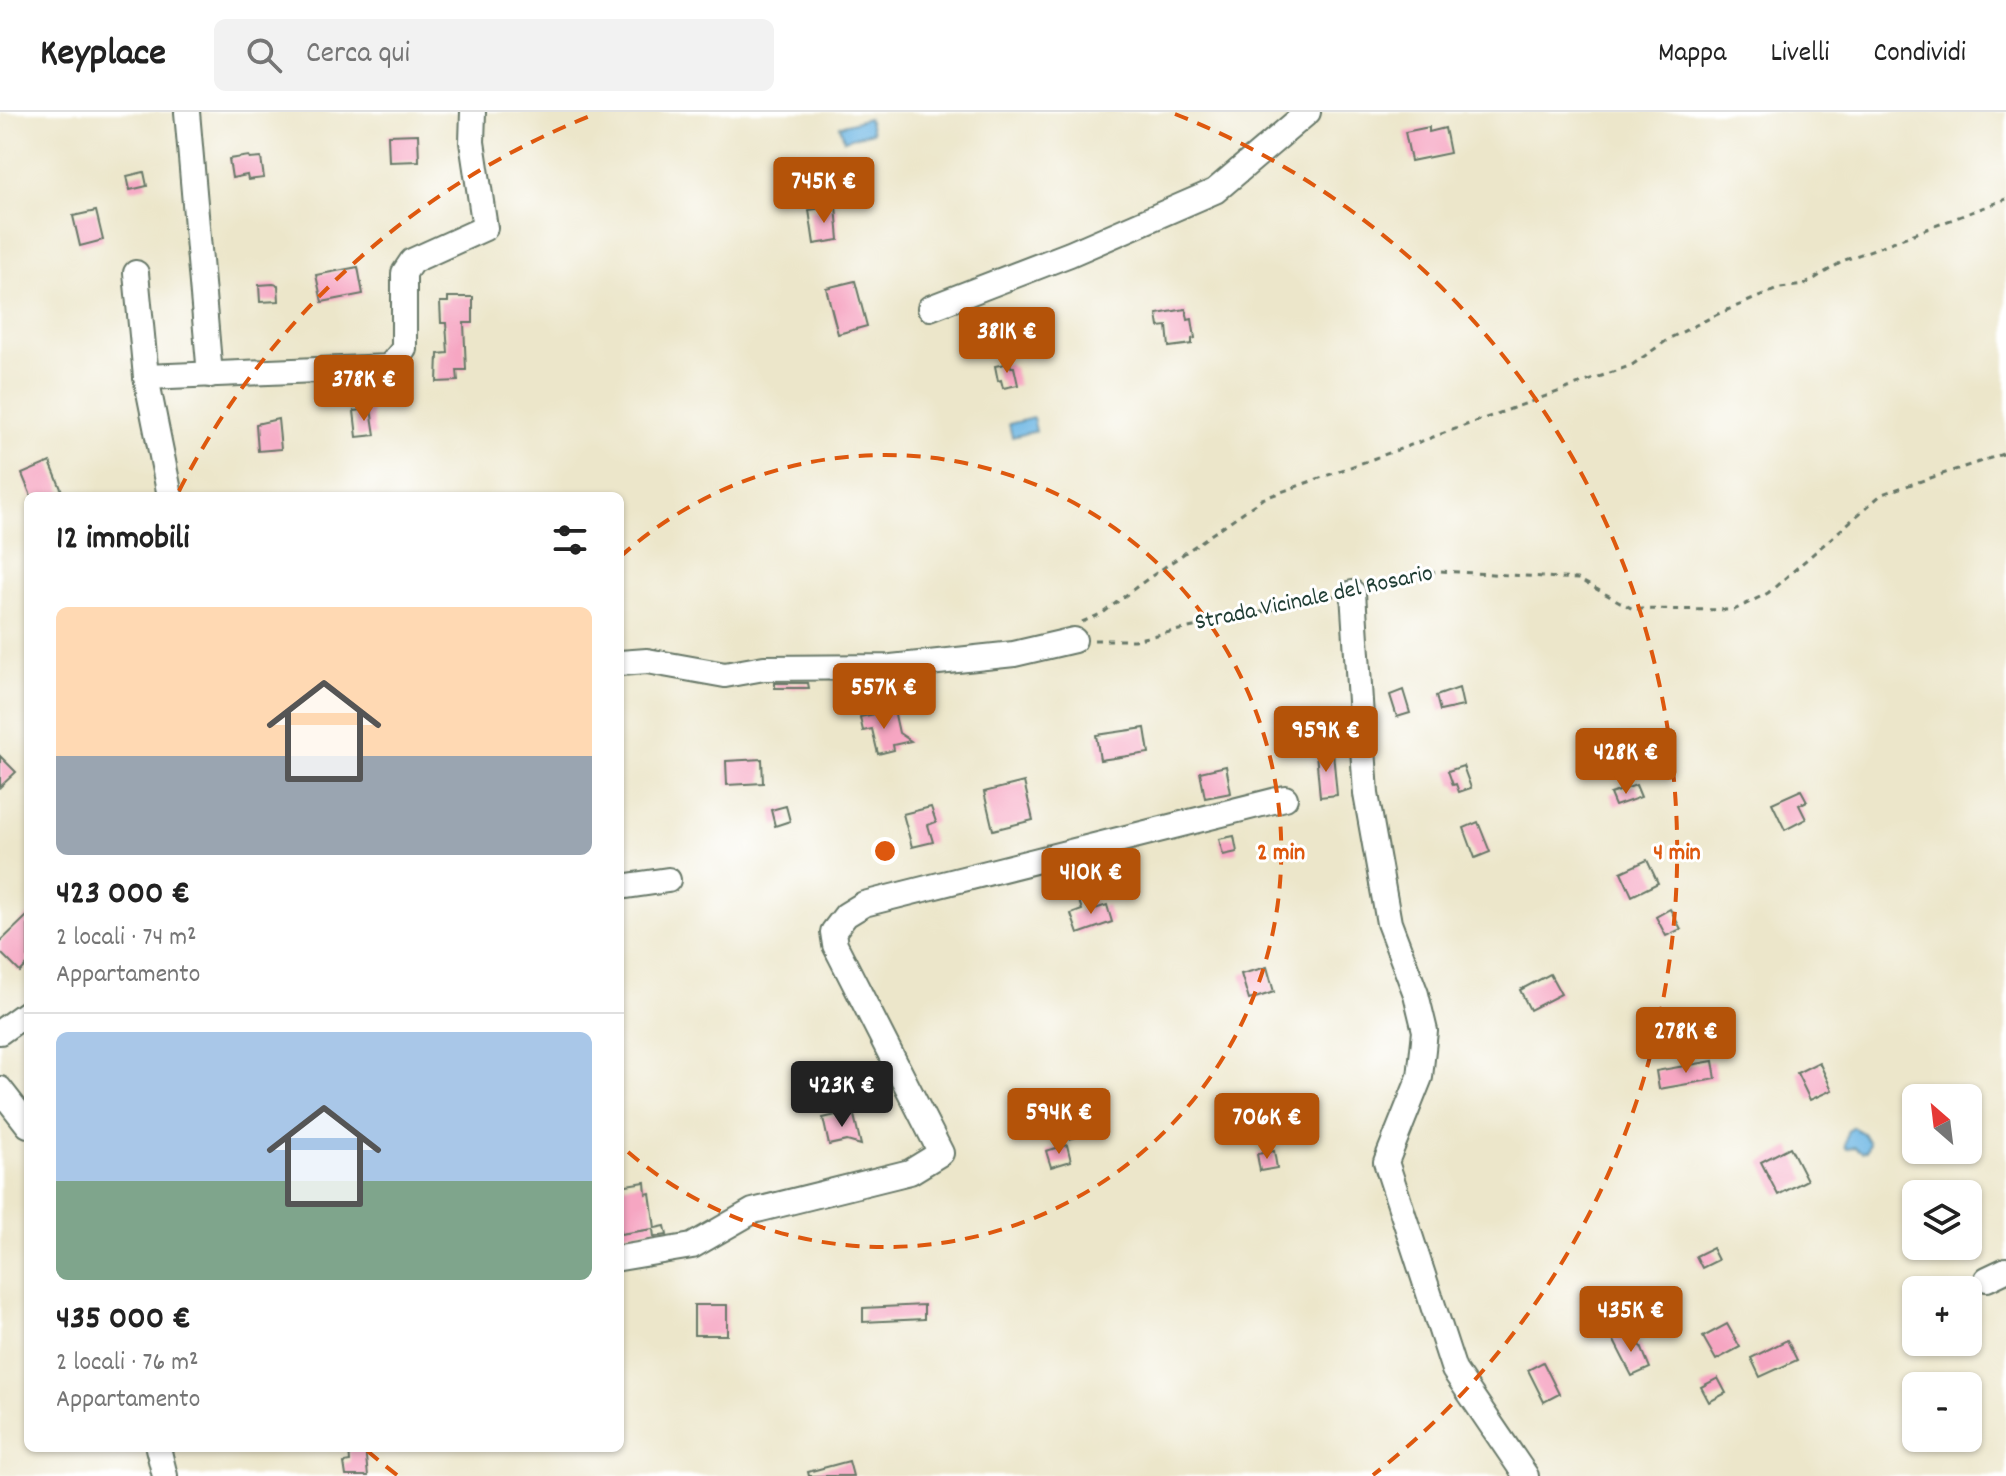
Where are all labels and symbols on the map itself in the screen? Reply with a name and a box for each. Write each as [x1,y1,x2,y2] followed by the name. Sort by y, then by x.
[759,157,889,225] pin: 745K €
[942,307,1072,375] pin: 381K €
[299,355,429,423] pin: 378K €
[1192,557,1436,641] street label: Strada Vicinale del Rosario
[819,663,949,731] pin: 557K €
[1261,706,1391,774] pin: 959K €
[1561,728,1691,796] pin: 428K €
[871,837,899,865] centre of rings
[1257,837,1305,871] text: 2 min
[1653,837,1701,871] text: 4 min
[1026,848,1156,916] pin: 410K €
[1621,1007,1751,1075] pin: 278K €
[777,1061,907,1129] pin: 423K €
[1902,1084,1982,1164] north arrow
[994,1088,1124,1156] pin: 594K €
[1202,1093,1332,1161] pin: 706K €
[1566,1286,1696,1354] pin: 435K €

